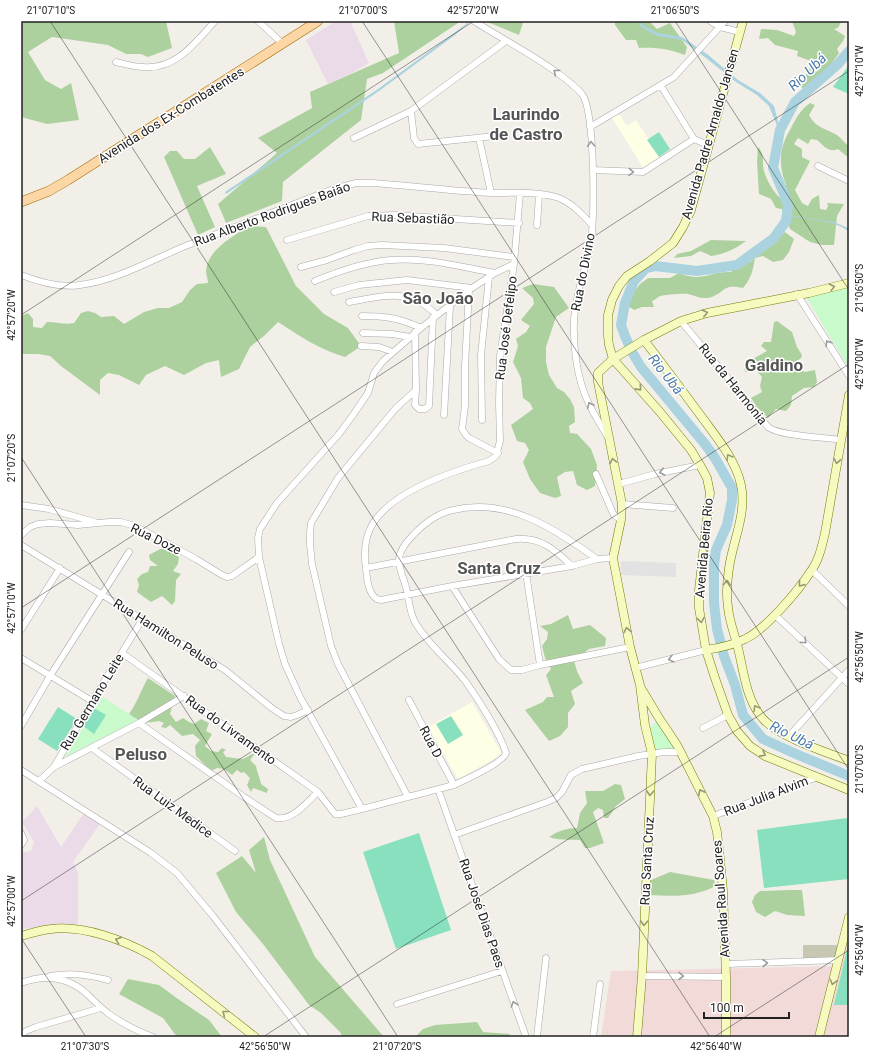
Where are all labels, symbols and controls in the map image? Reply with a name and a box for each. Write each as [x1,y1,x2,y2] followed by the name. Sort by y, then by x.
[27,5,75,16] text: 21°07'10"S
[339,5,387,16] text: 21°07'00"S
[447,5,499,16] text: 42°57'20"W
[651,5,699,16] text: 21°06'50"S
[854,45,865,97] text: 42°57'10"W
[678,47,742,221] street label: Avenida Padre Arnaldo Jansen
[785,50,830,94] water label: Rio Ubá
[95,64,247,166] street label: Avenida dos Ex-Combatentes
[553,69,560,77] one-way arrow
[489,104,563,144] district label: Laurindo de Castro
[587,141,596,147] one-way arrow
[628,168,634,177] one-way arrow
[192,179,352,249] street label: Rua Alberto Rodrigues Baião
[371,209,455,227] street label: Rua Sebastião
[568,232,598,312] street label: Rua do Divino
[854,264,865,312] text: 21°06'50"S
[492,275,520,381] street label: Rua José Defelipo
[828,283,835,292] one-way arrow
[402,288,474,308] district label: São João
[6,289,17,341] text: 42°57'20"W
[702,310,708,318] one-way arrow
[854,338,865,390] text: 42°57'00"W
[696,340,770,428] street label: Rua da Harmonia
[825,340,833,347] one-way arrow
[645,351,687,398] water label: Rio Ubá
[745,355,804,375] district label: Galdino
[634,384,641,391] one-way arrow
[587,401,595,409] one-way arrow
[6,434,17,482] text: 21°07'20"S
[726,454,734,461] one-way arrow
[610,457,618,464] one-way arrow
[833,458,842,464] one-way arrow
[659,468,665,476] one-way arrow
[692,497,716,599] street label: Avenida Beira Rio
[128,520,184,558] street label: Rua Doze
[457,558,541,578] district label: Santa Cruz
[723,580,732,586] one-way arrow
[799,580,806,587] one-way arrow
[6,582,17,634] text: 42°57'10"W
[111,596,221,672] street label: Rua Hamilton Peluso
[696,617,705,623] one-way arrow
[623,626,631,633] one-way arrow
[854,631,865,683] text: 42°56'50"W
[799,636,807,644] one-way arrow
[57,651,127,753] street label: Rua Germano Leite
[668,654,674,662] one-way arrow
[183,692,279,768] street label: Rua do Livramento
[754,705,761,712] one-way arrow
[768,718,817,753] water label: Rio Ubá
[416,723,446,761] street label: Rua D
[115,744,168,764] district label: Peluso
[854,745,865,793] text: 21°07'00"S
[759,750,767,757] one-way arrow
[130,773,216,841] street label: Rua Luiz Medice
[722,773,810,819] street label: Rua Julia Alvim
[698,788,706,796] one-way arrow
[646,790,655,796] one-way arrow
[637,816,657,906] street label: Rua Santa Cruz
[709,839,733,958] street label: Avenida Raul Soares
[456,856,508,970] street label: Rua José Dias Paes
[6,875,17,927] text: 42°57'00"W
[640,920,649,926] one-way arrow
[854,924,865,976] text: 42°56'40"W
[115,937,122,945] one-way arrow
[762,958,768,967] one-way arrow
[678,972,684,980] one-way arrow
[829,979,838,986] one-way arrow
[704,994,789,1020] scale bar
[510,1001,518,1008] one-way arrow
[710,1001,744,1015] text: 100 m
[222,1011,229,1018] one-way arrow
[61,1041,109,1052] text: 21°07'30"S
[239,1041,291,1052] text: 42°56'50"W
[373,1041,421,1052] text: 21°07'20"S
[690,1041,742,1052] text: 42°56'40"W

